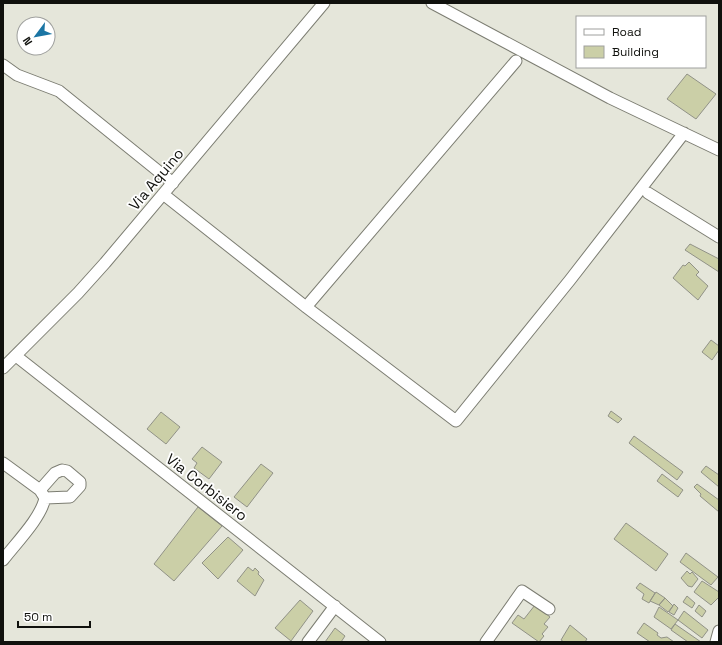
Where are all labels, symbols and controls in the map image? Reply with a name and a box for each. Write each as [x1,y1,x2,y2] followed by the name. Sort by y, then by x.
[16,16,56,56] north arrow
[576,16,706,68] legend
[612,24,641,40] text: Road
[20,34,35,48] text: N
[612,44,659,60] text: Building
[124,144,188,214] street label: Via Aquino
[162,449,252,525] street label: Via Corbisiero
[18,603,90,629] scale bar
[24,609,52,625] text: 50 m

